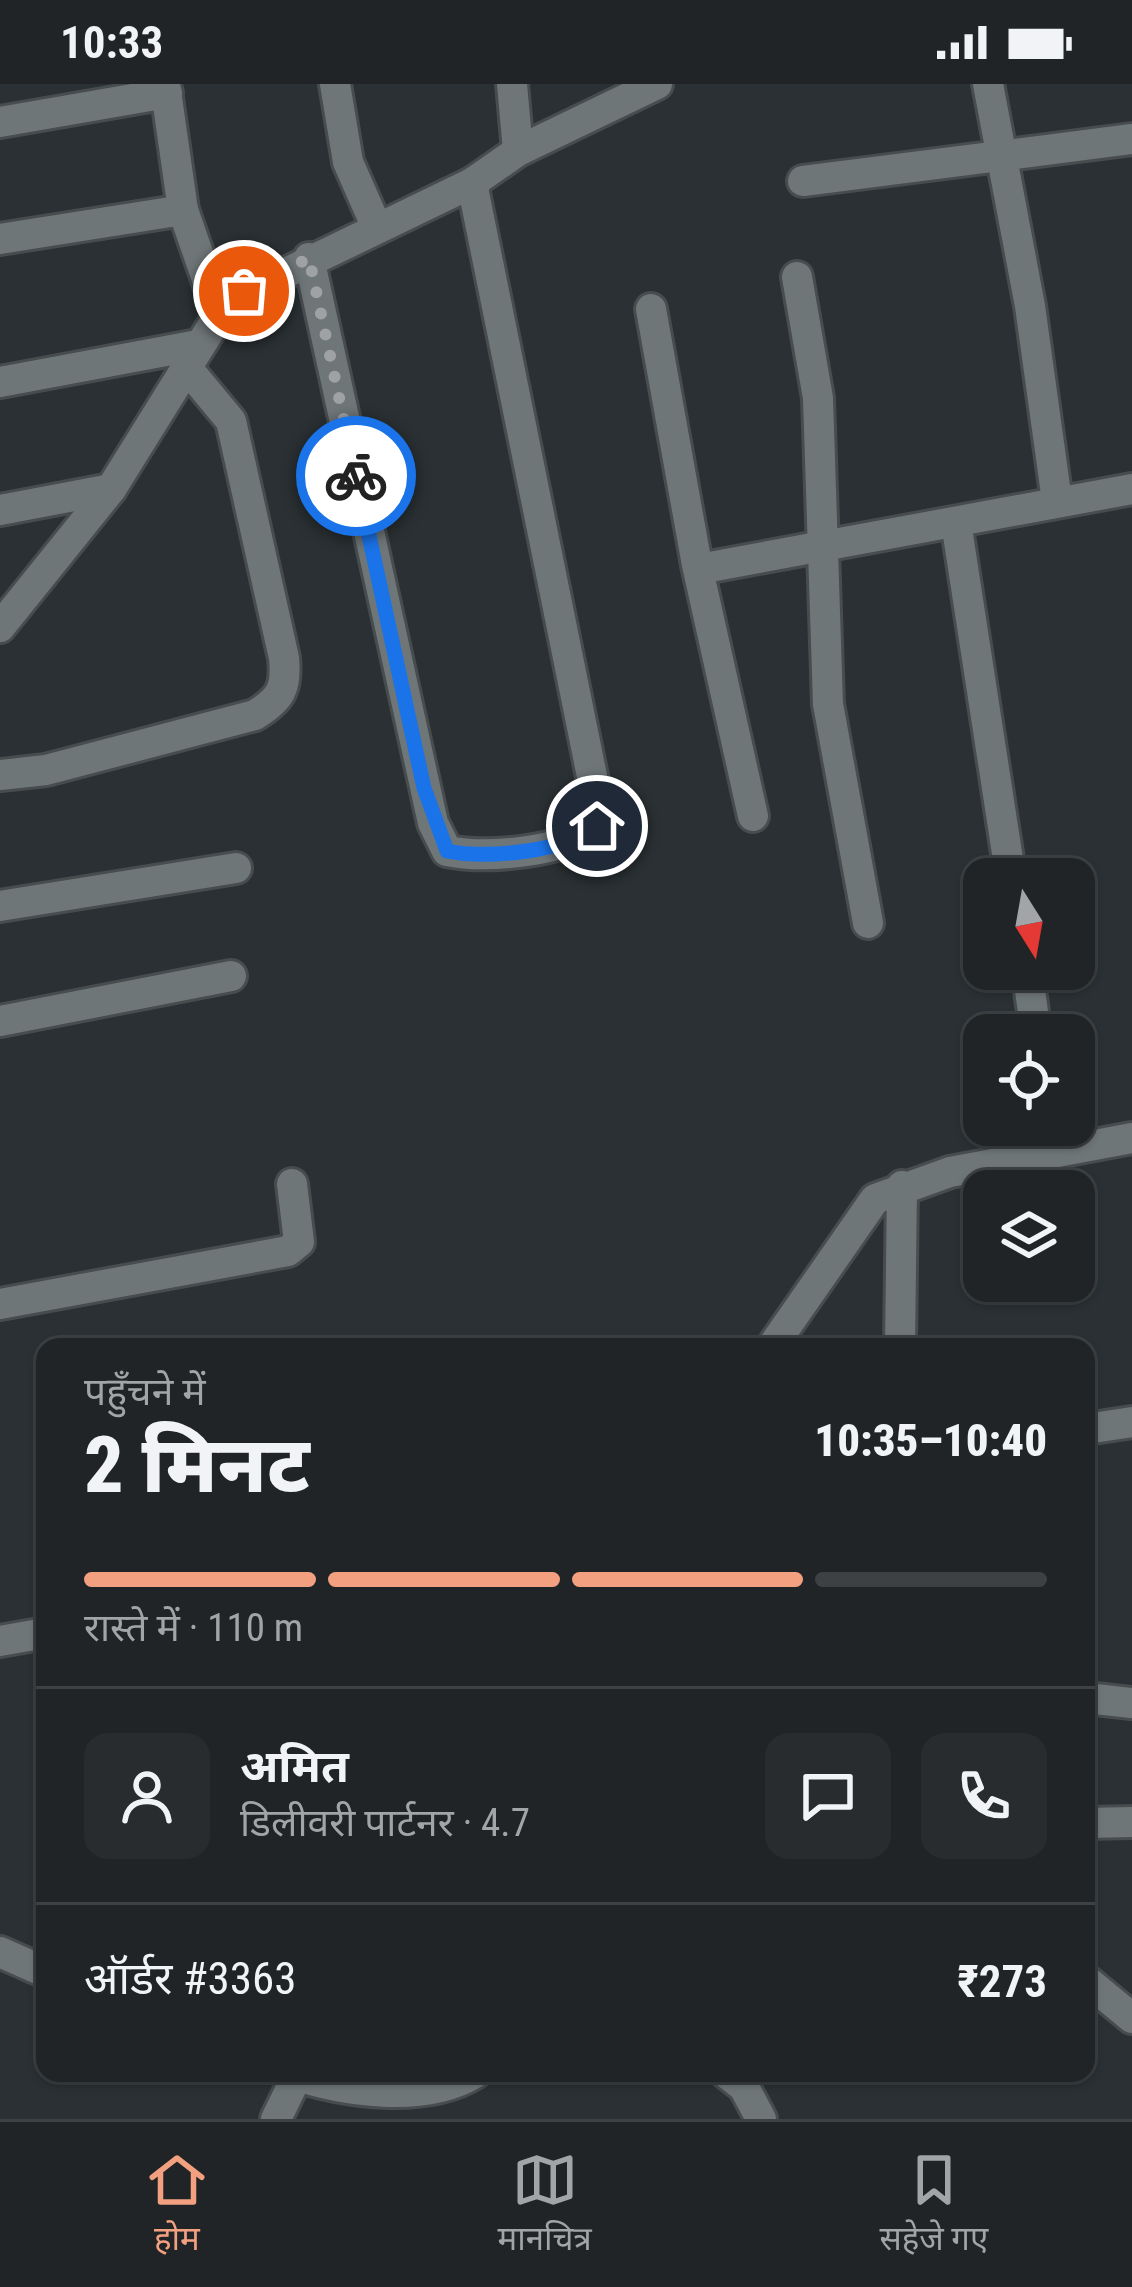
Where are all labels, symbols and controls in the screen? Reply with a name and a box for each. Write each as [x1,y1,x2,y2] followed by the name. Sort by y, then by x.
[60,16,163,69] text: 10:33
[193,240,295,342] pin
[211,258,277,324] icon: bag
[296,416,416,536] courier
[323,443,389,509] icon: bike
[546,775,648,877] pin
[564,793,630,859] icon: home
[963,858,1095,990] north arrow
[963,858,1095,1302] map controls
[963,1014,1095,1146] button: locate
[963,1170,1095,1302] button: layers
[84,1369,206,1415] text: पहुँचने में
[814,1414,1047,1467] text: 10:35–10:40
[84,1420,310,1511] text: 2 मिनट
[84,1605,303,1651] text: रास्ते में · 110 m
[84,1733,210,1859] button: person
[765,1733,891,1859] button: chat
[921,1733,1047,1859] button: phone
[240,1740,349,1793] text: अमित
[240,1800,530,1846] text: डिलीवरी पार्टनर · 4.7
[84,1952,296,2005] text: ऑर्डर #3363
[957,1955,1047,2008] text: ₹273
[144,2147,210,2263] tab: होम
[497,2147,592,2263] tab: मानचित्र
[879,2147,988,2263] tab: सहेजे गए

